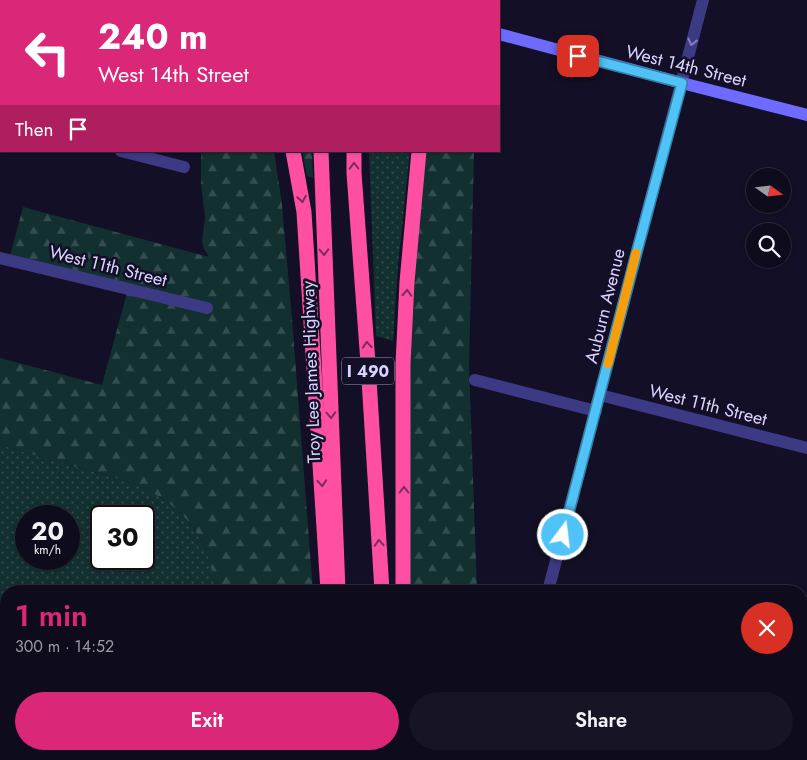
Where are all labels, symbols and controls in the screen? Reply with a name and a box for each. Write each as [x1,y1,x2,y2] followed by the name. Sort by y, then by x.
[98,12,208,62] text: 240 m
[15,20,80,85] icon: left
[557,35,599,77] pin
[688,37,698,45] one-way arrow
[623,38,750,94] street label: West 14th Street
[564,42,592,70] icon: arrive
[98,58,249,90] text: West 14th Street
[64,115,92,143] icon: arrive
[15,116,54,143] text: Then
[349,162,359,170] one-way arrow
[746,168,791,212] north arrow
[746,168,791,268] map controls
[296,196,307,204] one-way arrow
[746,223,791,268] button: search
[46,239,170,293] street label: West 11th Street
[578,246,632,366] street label: Auburn Avenue
[319,249,330,257] one-way arrow
[295,280,327,464] street label: Troy Lee James Highway
[401,288,412,296] one-way arrow
[361,341,372,349] one-way arrow
[342,358,394,384] road number: I 490
[646,378,770,432] street label: West 11th Street
[326,412,336,419] one-way arrow
[316,480,327,488] one-way arrow
[399,486,409,494] one-way arrow
[90,505,155,570] speed limit sign: 30
[536,508,588,560] position arrow
[31,513,64,549] text: 20
[374,538,385,546] one-way arrow
[34,541,61,559] text: km/h
[15,594,88,637] text: 1 min
[741,602,793,654] button: close
[15,635,114,658] text: 300 m · 14:52
[15,692,399,750] button: Exit
[409,692,793,750] button: Share

